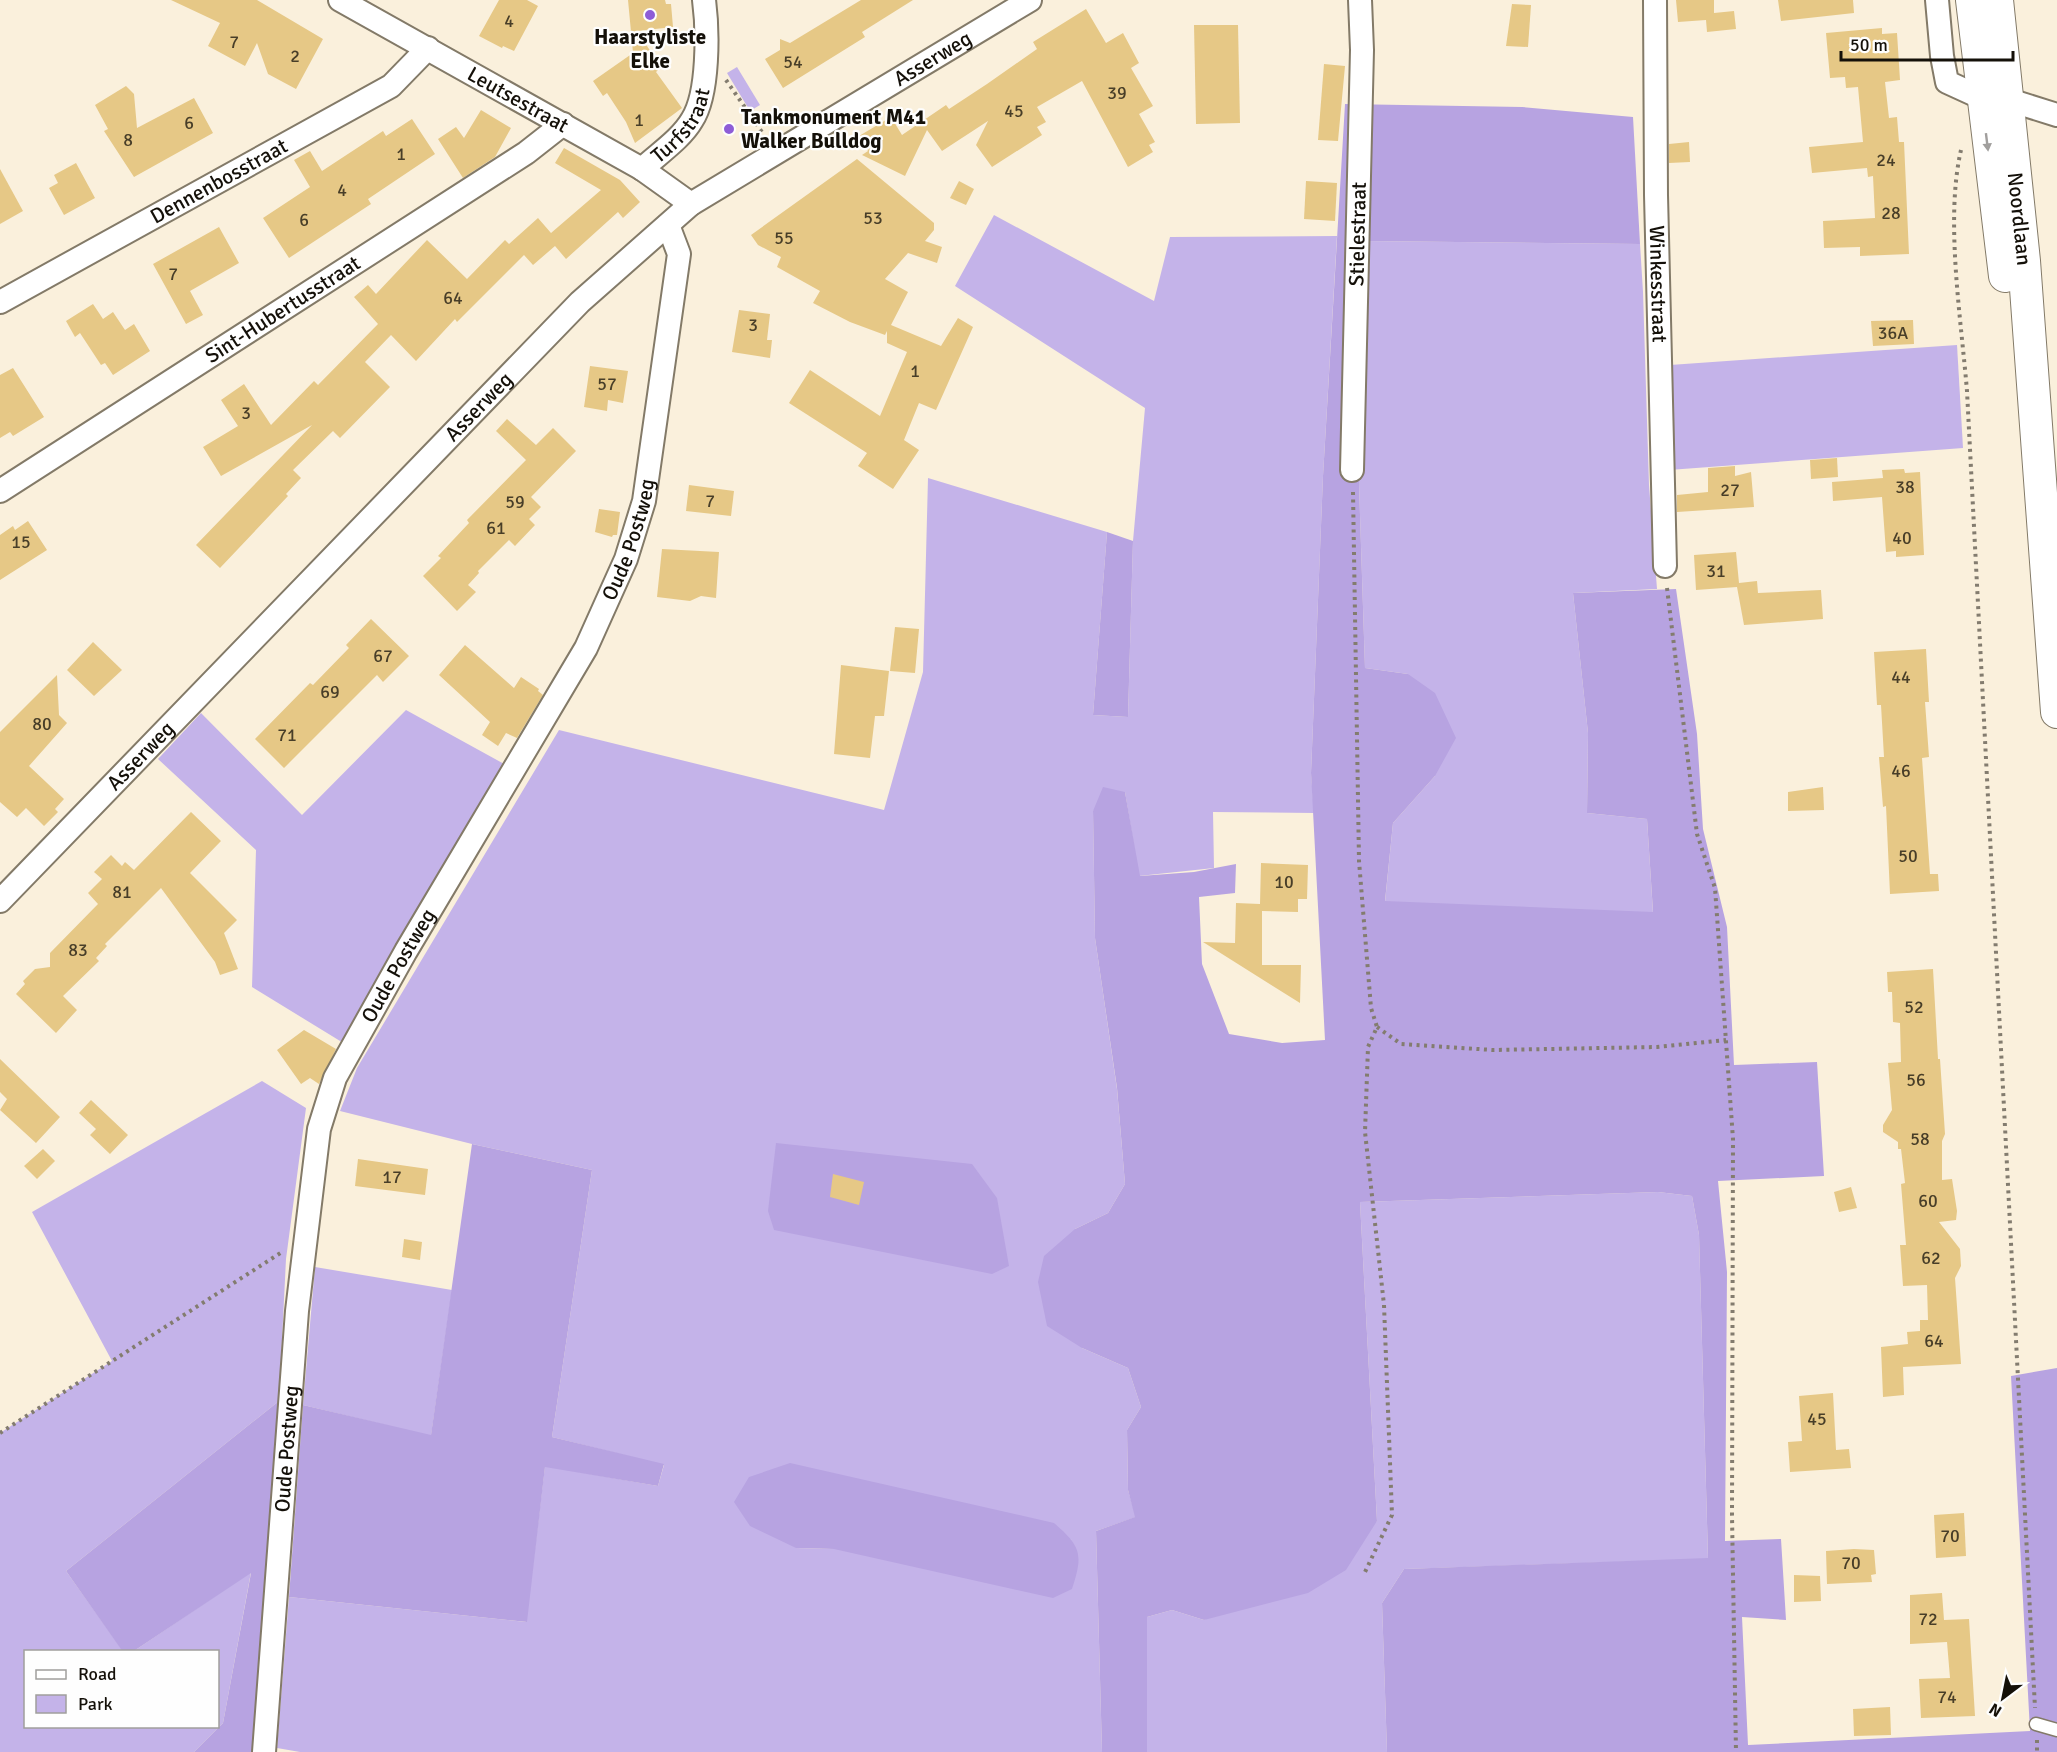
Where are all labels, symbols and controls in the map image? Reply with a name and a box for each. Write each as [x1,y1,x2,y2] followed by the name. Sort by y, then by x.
[643,8,657,22] marker: Haarstyliste Elke
[504,10,514,32] house number: 4
[594,24,706,74] place label: Haarstyliste Elke
[1841,24,2014,62] scale bar
[889,25,976,92] street label: Asserweg
[229,31,239,53] house number: 7
[1850,34,1888,56] text: 50 m
[290,45,300,67] house number: 2
[783,51,803,73] house number: 54
[463,61,573,138] street label: Leutsestraat
[1107,82,1127,104] house number: 39
[646,86,716,169] street label: Turfstraat
[1004,100,1024,122] house number: 45
[741,104,926,154] place label: Tankmonument M41 Walker Bulldog
[634,109,644,131] house number: 1
[184,112,194,134] house number: 6
[722,122,736,136] marker: Tankmonument M41 Walker Bulldog
[123,129,133,151] house number: 8
[1983,132,1992,151] one-way arrow
[146,133,292,229] street label: Dennenbosstraat
[396,143,406,165] house number: 1
[1876,149,1896,171] house number: 24
[2002,171,2037,267] street label: Noordlaan
[337,179,347,201] house number: 4
[1343,182,1372,287] street label: Stielestraat
[1881,202,1901,224] house number: 28
[863,207,883,229] house number: 53
[299,209,309,231] house number: 6
[1644,225,1673,343] street label: Winkesstraat
[774,227,794,249] house number: 55
[200,250,365,369] street label: Sint-Hubertusstraat
[168,263,178,285] house number: 7
[443,287,463,309] house number: 64
[748,314,758,336] house number: 3
[1878,322,1908,344] house number: 36A
[910,360,920,382] house number: 1
[439,367,518,447] street label: Asserweg
[597,373,617,395] house number: 57
[241,402,251,424] house number: 3
[1895,476,1915,498] house number: 38
[596,477,660,605] street label: Oude Postweg
[1720,479,1740,501] house number: 27
[705,490,715,512] house number: 7
[505,491,525,513] house number: 59
[486,517,506,539] house number: 61
[1892,527,1912,549] house number: 40
[11,531,31,553] house number: 15
[1706,560,1726,582] house number: 31
[373,645,393,667] house number: 67
[1891,666,1911,688] house number: 44
[320,681,340,703] house number: 69
[32,713,52,735] house number: 80
[101,716,180,796] street label: Asserweg
[277,724,297,746] house number: 71
[1891,760,1911,782] house number: 46
[1898,845,1918,867] house number: 50
[1274,871,1294,893] house number: 10
[112,881,132,903] house number: 81
[356,904,441,1027] street label: Oude Postweg
[68,939,88,961] house number: 83
[1904,996,1924,1018] house number: 52
[1906,1069,1926,1091] house number: 56
[1910,1128,1930,1150] house number: 58
[382,1166,402,1188] house number: 17
[1918,1190,1938,1212] house number: 60
[1921,1247,1941,1269] house number: 62
[1924,1330,1944,1352] house number: 64
[269,1385,304,1513] street label: Oude Postweg
[1807,1408,1827,1430] house number: 45
[1940,1525,1960,1547] house number: 70
[1841,1552,1861,1574] house number: 70
[1918,1608,1938,1630] house number: 72
[24,1650,219,1728] legend
[78,1663,117,1685] text: Road
[1973,1668,2033,1728] north arrow
[1937,1686,1957,1708] house number: 74
[78,1693,113,1715] text: Park
[1986,1698,2006,1721] text: N

